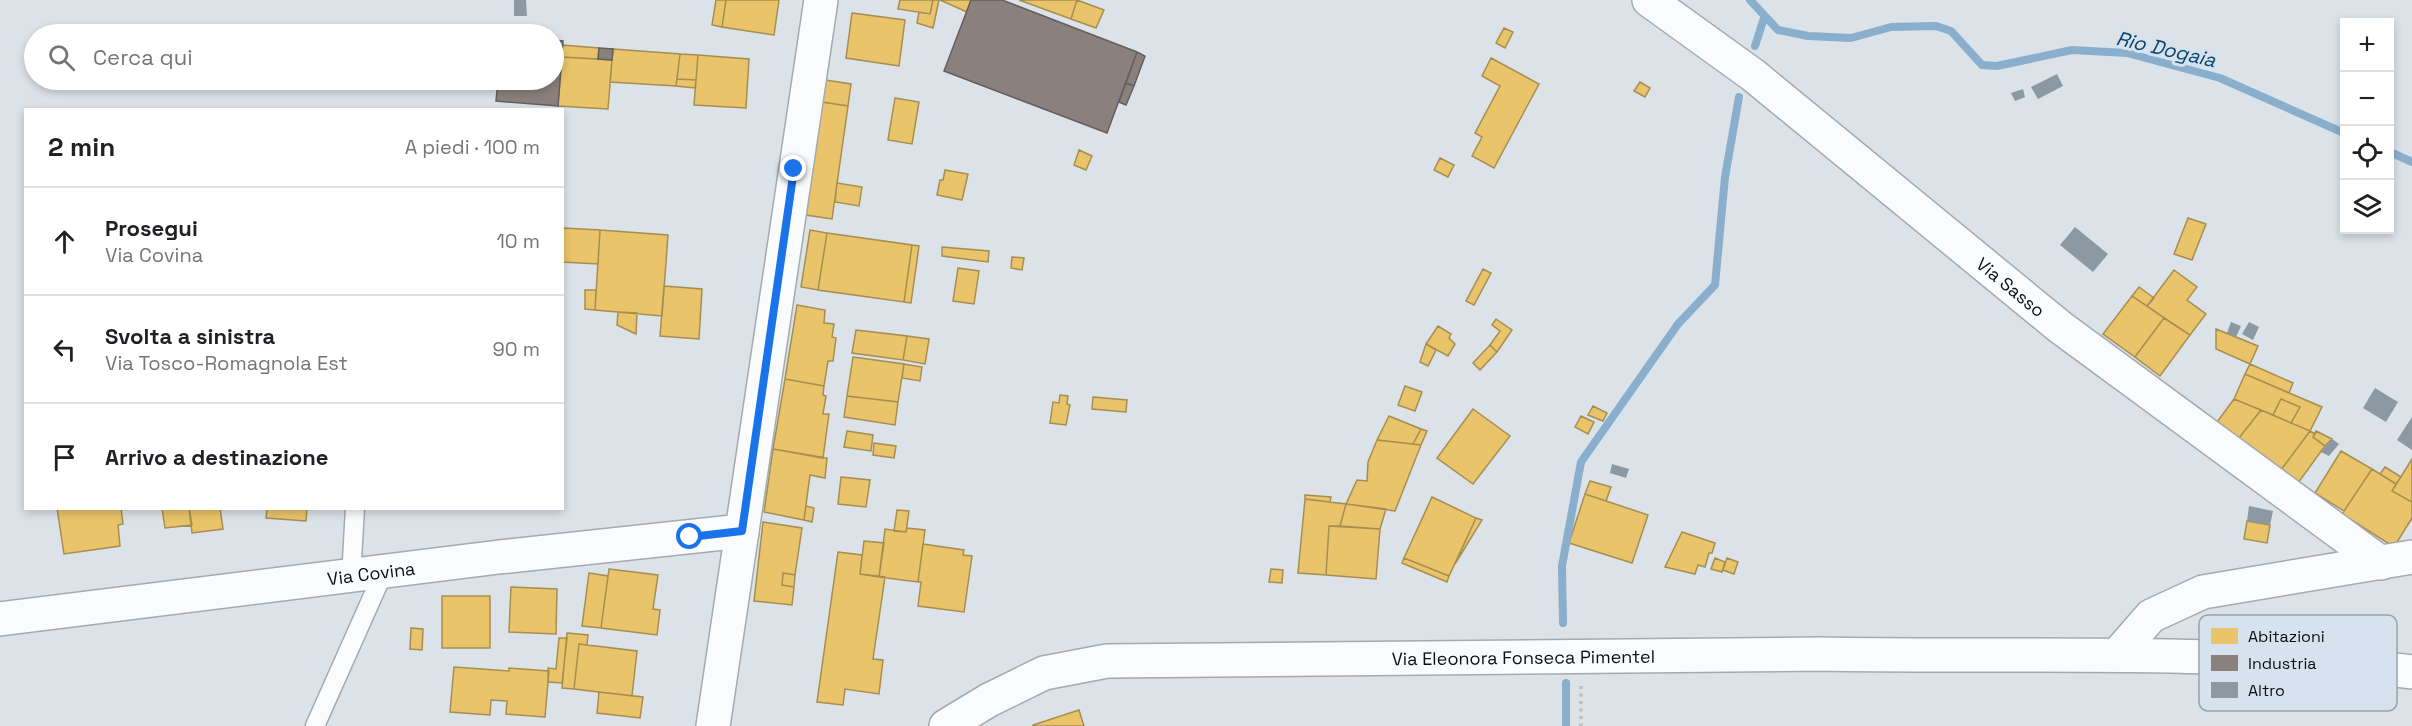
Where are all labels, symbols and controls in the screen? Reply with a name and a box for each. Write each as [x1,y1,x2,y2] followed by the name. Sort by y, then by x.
[2340,18,2394,234] map controls
[2340,18,2394,72] button: +
[24,24,564,90] search box
[2114,25,2219,73] water label: Rio Dogaia
[45,41,78,74] icon: search
[93,43,193,71] text: Cerca qui
[2340,72,2394,126] button: −
[2340,126,2394,180] button: locate
[48,130,115,164] text: 2 min
[405,134,540,160] text: A piedi · 100 m
[780,155,806,181] route end
[2340,180,2394,234] button: layers
[105,214,198,242] text: Prosegui
[48,225,81,258] icon: ahead
[496,228,540,254] text: 10 m
[105,242,203,268] text: Via Covina
[1972,252,2050,322] street label: Via Sasso
[105,322,275,350] text: Svolta a sinistra
[48,333,81,366] icon: left
[493,336,540,362] text: 90 m
[105,350,348,376] text: Via Tosco-Romagnola Est
[48,441,81,474] icon: arrive
[105,443,328,471] text: Arrivo a destinazione
[676,523,702,549] route start
[326,556,416,590] street label: Via Covina
[2199,615,2397,711] legend
[2248,626,2325,647] text: Abitazioni
[1391,644,1655,670] street label: Via Eleonora Fonseca Pimentel
[2248,653,2317,674] text: Industria
[2248,680,2285,701] text: Altro

